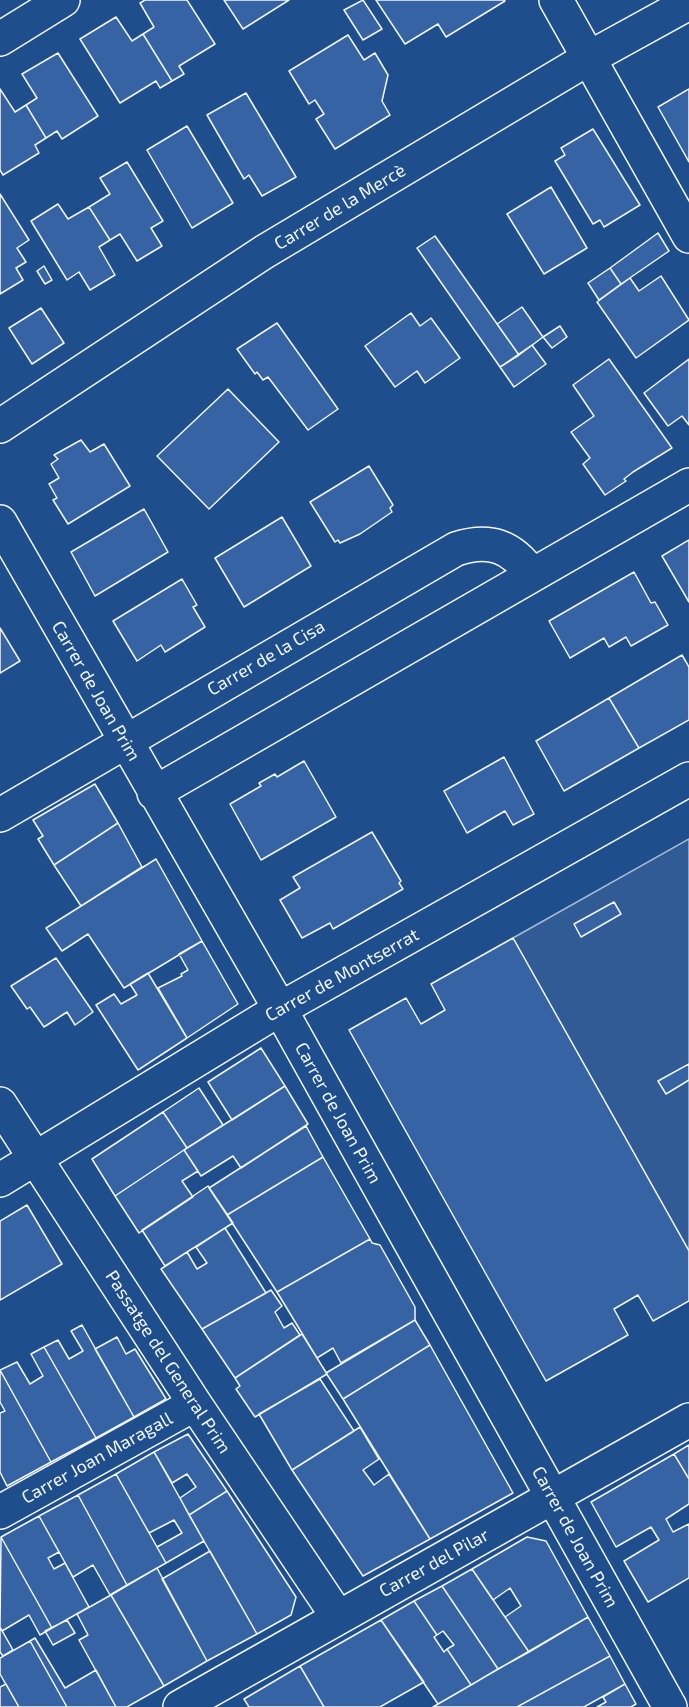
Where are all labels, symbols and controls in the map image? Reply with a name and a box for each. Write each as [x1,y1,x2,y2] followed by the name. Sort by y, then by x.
[270,159,410,255] street label: Carrer de la Mercè
[203,616,329,700] street label: Carrer de la Cisa
[47,617,145,765] street label: Carrer de Joan Prim
[261,924,423,1026] street label: Carrer de Montserrat
[290,1039,386,1187] street label: Carrer de Joan Prim
[101,1266,235,1458] street label: Passatge del General Prim
[18,1408,176,1508] street label: Carrer Joan Maragall
[527,1463,623,1611] street label: Carrer de Joan Prim
[375,1524,493,1602] street label: Carrer del Pilar

